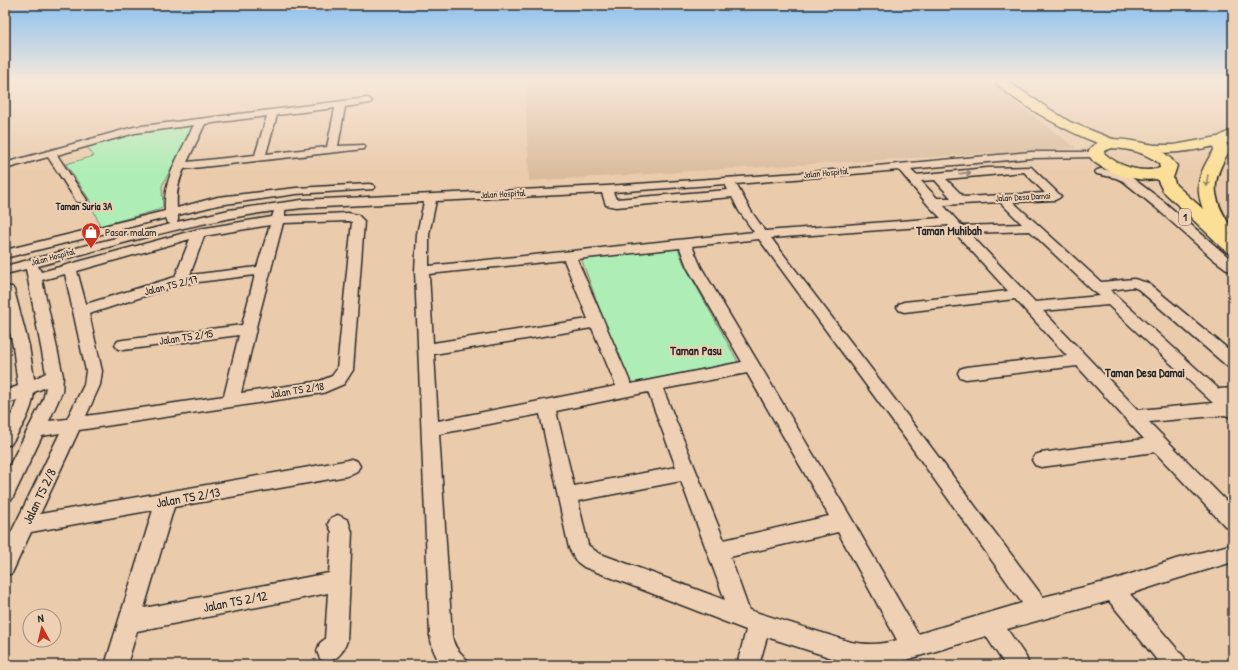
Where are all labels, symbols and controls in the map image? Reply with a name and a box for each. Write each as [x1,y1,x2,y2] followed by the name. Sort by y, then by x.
[803,165,850,181] street label: Jalan Hospital
[958,170,971,177] one-way arrow
[1203,174,1211,187] one-way arrow
[480,187,526,201] street label: Jalan Hospital
[995,190,1051,204] street label: Jalan Desa Damai
[55,200,112,213] district label: Taman Suria 3A
[1179,209,1191,225] road number: 1
[80,221,102,249] shop icon: Pasar malam
[915,222,983,239] district label: Taman Muhibah
[105,225,157,239] place label: Pasar malam
[30,245,77,269] street label: Jalan Hospital
[143,272,199,298] street label: Jalan TS 2/17
[158,326,214,348] street label: Jalan TS 2/15
[669,342,722,359] district label: Taman Pasu
[1104,364,1185,381] district label: Taman Desa Damai
[269,379,325,401] street label: Jalan TS 2/18
[18,465,60,527] street label: Jalan TS 2/8
[155,483,221,511] street label: Jalan TS 2/13
[201,586,269,616] street label: Jalan TS 2/12
[22,608,62,648] north arrow
[37,611,45,625] text: N

